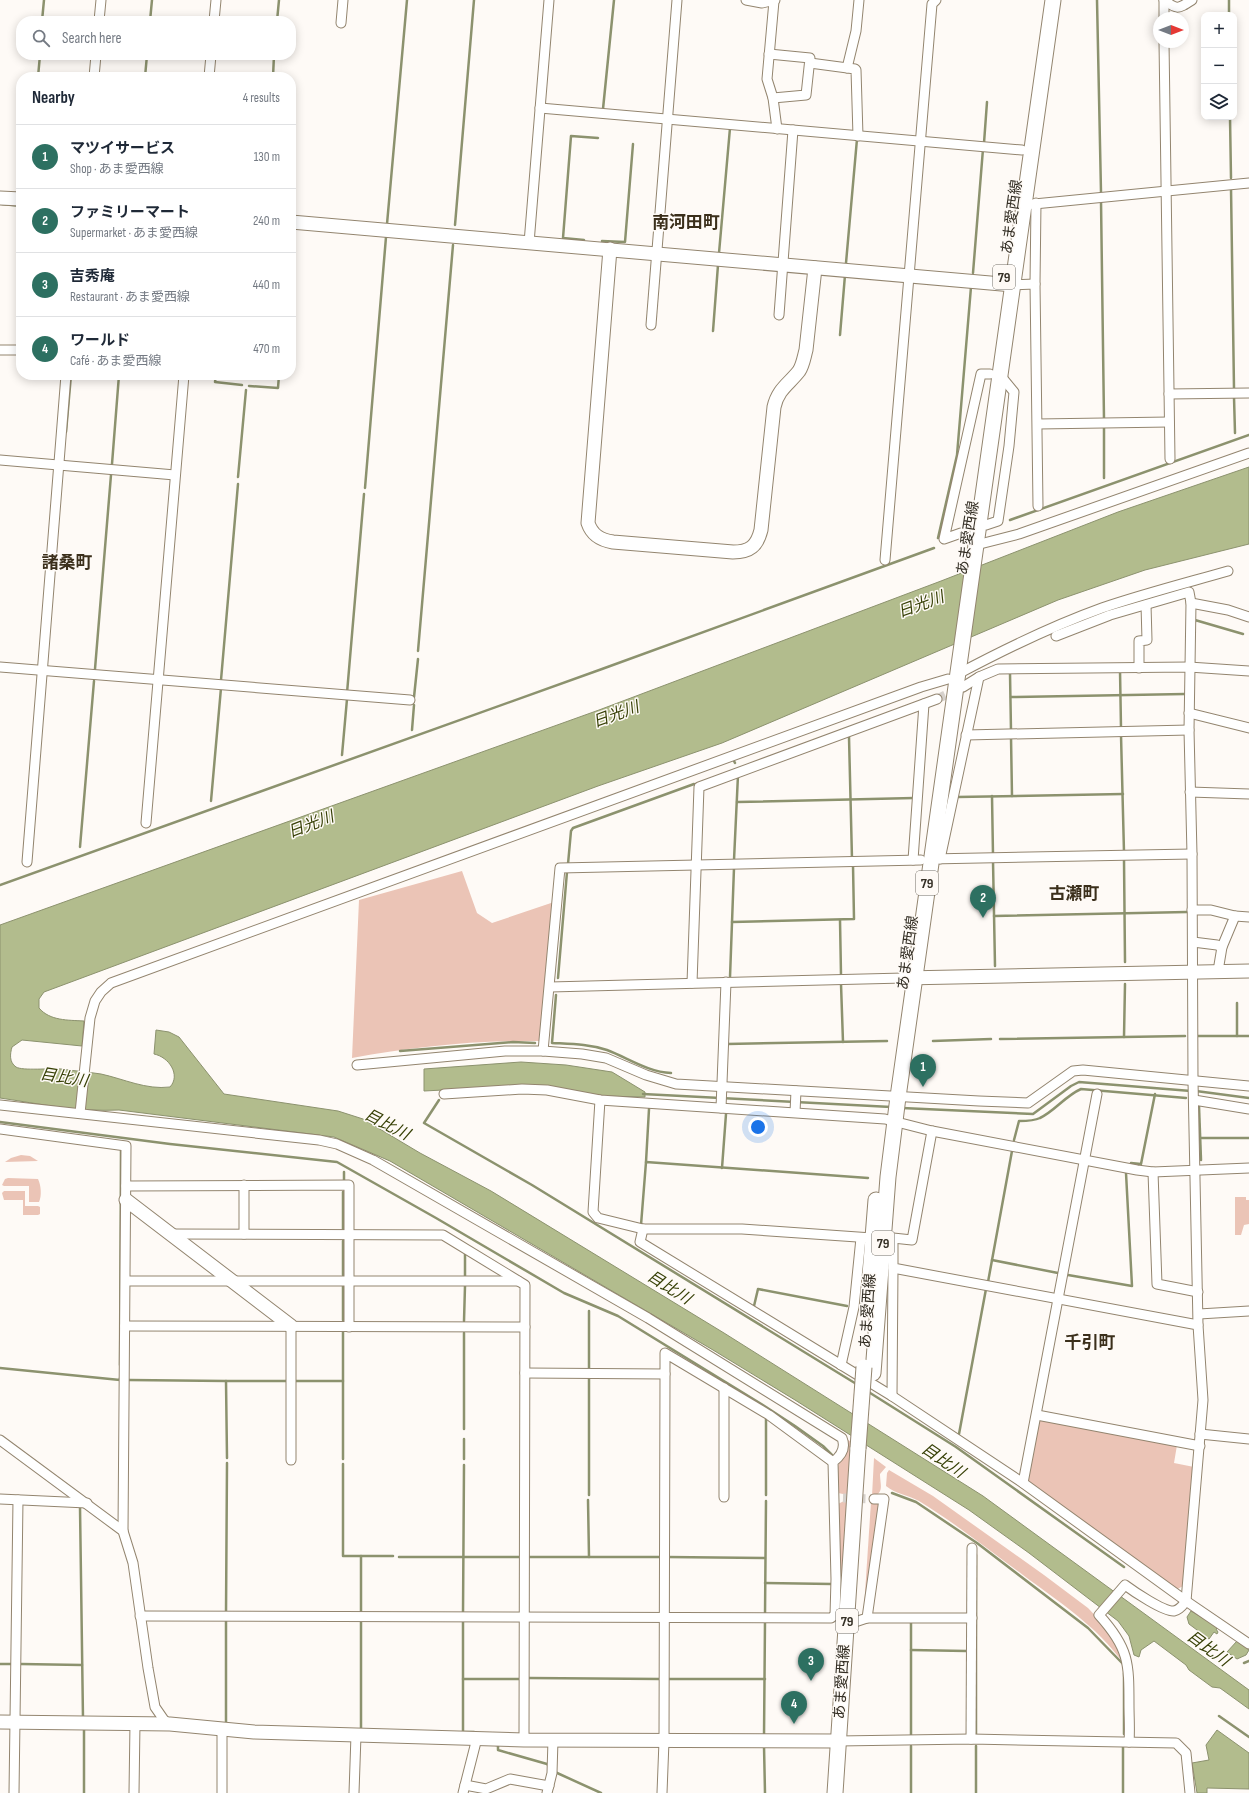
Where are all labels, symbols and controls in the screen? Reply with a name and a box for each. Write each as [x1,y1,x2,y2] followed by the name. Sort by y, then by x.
[1153,12,1189,48] north arrow
[1201,12,1237,120] map controls
[1201,12,1237,48] button: +
[16,16,296,60] search box
[30,27,52,49] icon: search
[62,29,122,48] text: Search here
[1201,48,1237,84] button: −
[1201,84,1237,120] button: layers
[32,88,75,108] text: Nearby
[243,90,280,106] text: 4 results
[70,139,175,158] text: マツイサービス
[42,149,48,165] text: 1
[254,149,280,165] text: 130 m
[70,161,164,177] text: Shop · あま愛西線
[997,179,1027,255] street label: あま愛西線
[70,203,190,222] text: ファミリーマート
[42,213,48,229] text: 2
[253,213,280,229] text: 240 m
[652,213,720,233] district label: 南河田町
[70,225,198,241] text: Supermarket · あま愛西線
[993,265,1015,289] road number: 79
[70,267,115,286] text: 吉秀庵
[42,277,48,293] text: 3
[253,277,280,293] text: 440 m
[70,289,190,305] text: Restaurant · あま愛西線
[70,331,130,350] text: ワールド
[42,341,48,357] text: 4
[253,341,280,357] text: 470 m
[70,353,162,369] text: Café · あま愛西線
[953,499,983,577] street label: あま愛西線
[42,553,93,573] district label: 諸桑町
[895,587,949,622] water label: 日光川
[590,697,644,732] water label: 日光川
[285,807,339,842] water label: 日光川
[916,871,938,895] road number: 79
[1049,884,1100,904] district label: 古瀬町
[970,885,996,918] pin: 2
[893,915,923,991] street label: あま愛西線
[910,1054,936,1087] pin: 1
[39,1065,91,1091] water label: 目比川
[361,1106,414,1145] water label: 目比川
[748,1117,768,1137] your location
[872,1231,894,1255] road number: 79
[644,1267,696,1310] water label: 目比川
[856,1273,880,1349] street label: あま愛西線
[1065,1333,1116,1353] district label: 千引町
[918,1440,970,1483] water label: 目比川
[836,1609,858,1633] road number: 79
[1183,1627,1235,1672] water label: 目比川
[830,1644,854,1720] street label: あま愛西線
[798,1648,824,1681] pin: 3
[781,1691,807,1724] pin: 4

